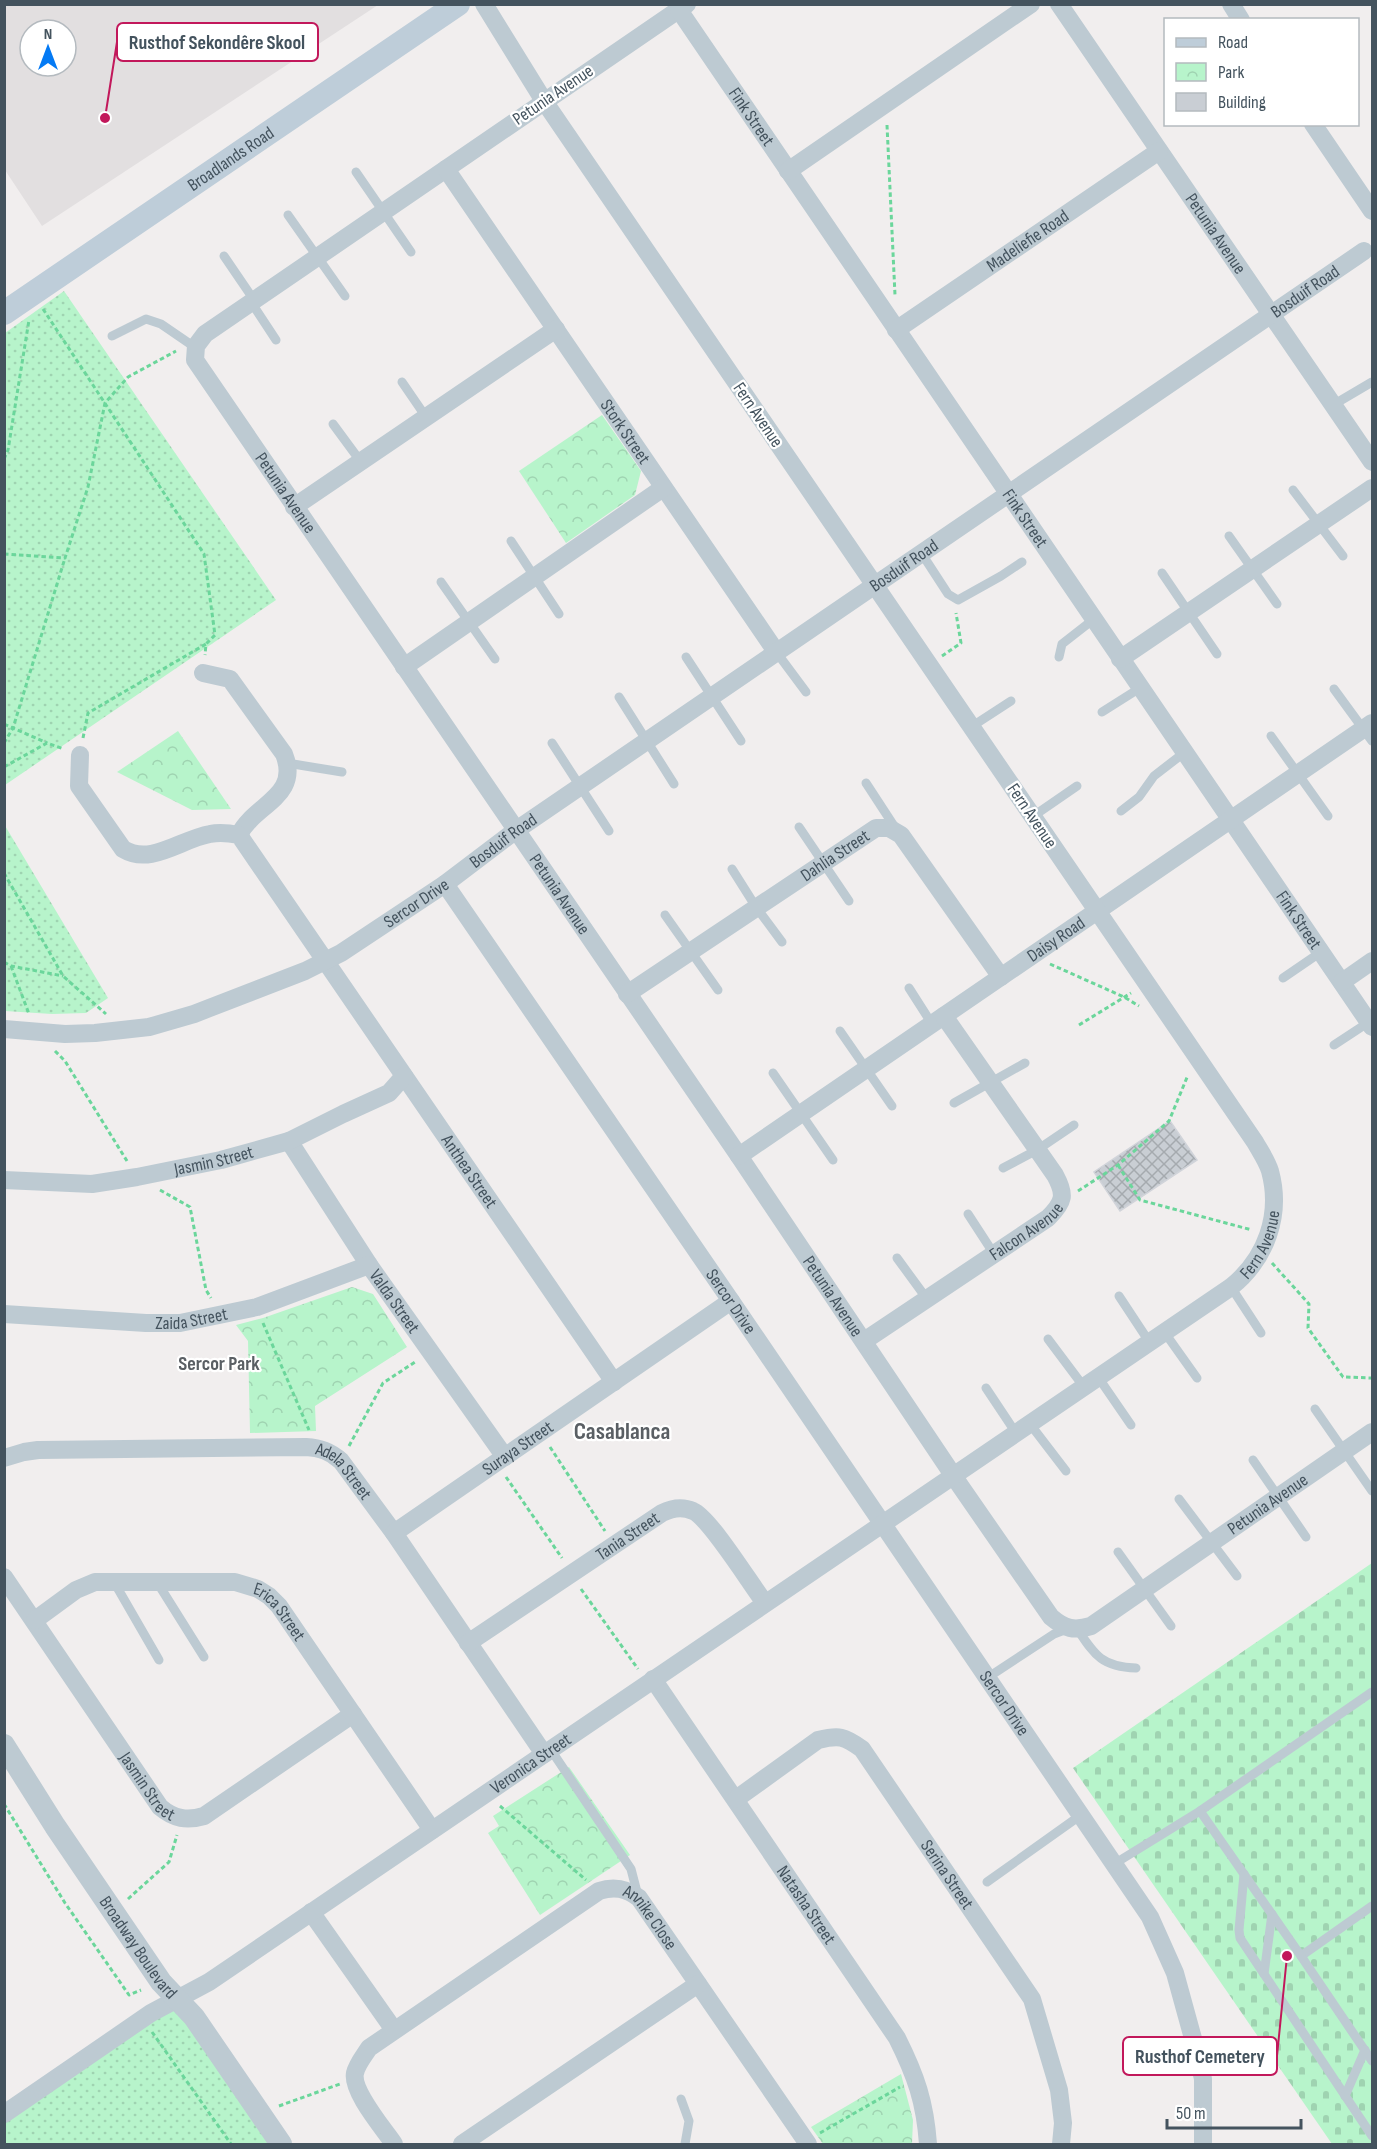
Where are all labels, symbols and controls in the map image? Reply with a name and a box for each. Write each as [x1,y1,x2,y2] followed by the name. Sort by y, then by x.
[18,18,78,78] north arrow
[1164,18,1359,126] legend
[117,23,318,61] callout: Rusthof Sekondêre Skool
[44,25,52,44] text: N
[129,31,305,55] text: Rusthof Sekondêre Skool
[1218,32,1248,53] text: Road
[509,60,597,130] street label: Petunia Avenue
[1218,62,1244,83] text: Park
[724,83,779,150] street label: Fink Street
[1218,92,1266,113] text: Building
[183,122,278,196] street label: Broadlands Road
[1181,189,1251,278] street label: Petunia Avenue
[982,205,1073,276] street label: Madeliefie Road
[1267,261,1343,322] street label: Bosduif Road
[729,379,787,451] street label: Fern Avenue
[596,395,655,468] street label: Stork Street
[251,449,321,537] street label: Petunia Avenue
[998,485,1053,552] street label: Fink Street
[865,535,942,596] street label: Bosduif Road
[1003,780,1061,852] street label: Fern Avenue
[465,809,541,872] street label: Bosduif Road
[797,825,874,886] street label: Dahlia Street
[525,850,595,938] street label: Petunia Avenue
[380,874,453,932] street label: Sercor Drive
[1272,887,1327,953] street label: Fink Street
[1023,912,1089,966] street label: Daisy Road
[436,1130,502,1212] street label: Anthea Street
[171,1141,256,1180] street label: Jasmin Street
[985,1198,1068,1265] street label: Falcon Avenue
[1235,1209,1284,1283] street label: Fern Avenue
[798,1252,868,1340] street label: Petunia Avenue
[365,1265,425,1338] street label: Valda Street
[702,1265,761,1338] street label: Sercor Drive
[155,1303,230,1334] street label: Zaida Street
[178,1352,260,1376] district label: Sercor Park
[478,1416,557,1480] street label: Suraya Street
[574,1417,670,1446] district label: Casablanca
[313,1438,377,1504] street label: Adela Street
[1223,1469,1312,1539] street label: Petunia Avenue
[592,1507,664,1565] street label: Tania Street
[251,1578,310,1645] street label: Erica Street
[975,1667,1034,1740] street label: Sercor Drive
[486,1728,575,1798] street label: Veronica Street
[115,1747,179,1826] street label: Jasmin Street
[916,1836,978,1913] street label: Serina Street
[772,1861,841,1949] street label: Natasha Street
[619,1880,682,1954] street label: Annike Close
[95,1892,182,2003] street label: Broadway Boulevard
[1123,2037,1277,2075] callout: Rusthof Cemetery
[1135,2045,1266,2069] text: Rusthof Cemetery
[1167,2092,1300,2130] scale bar
[1176,2103,1206,2124] text: 50 m

